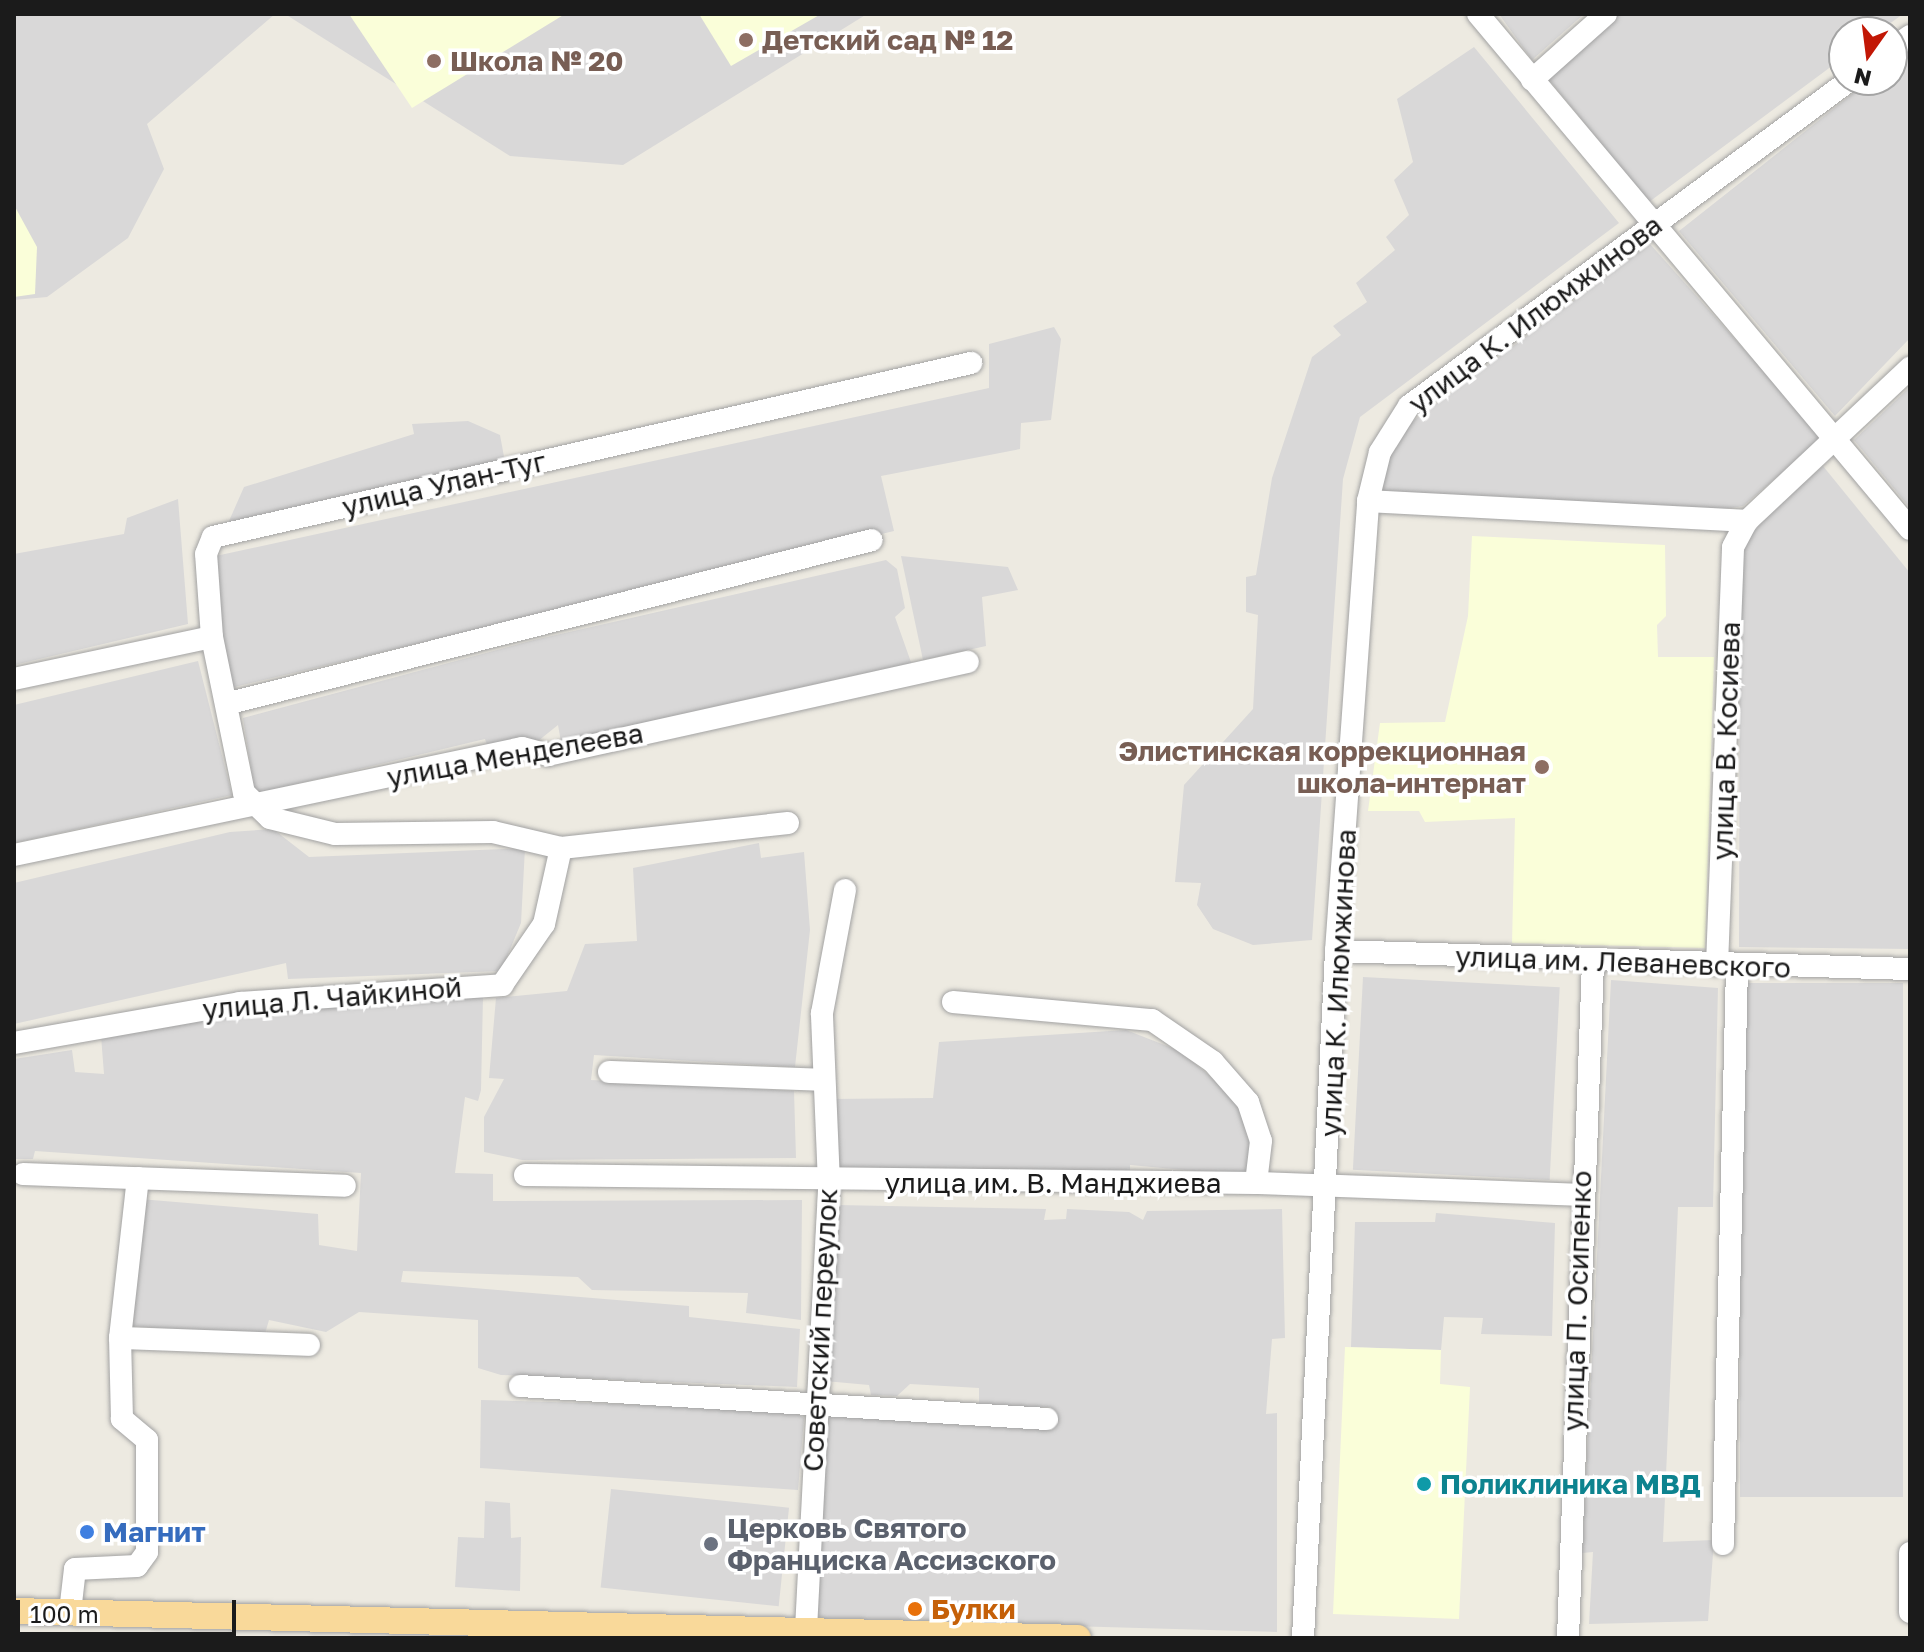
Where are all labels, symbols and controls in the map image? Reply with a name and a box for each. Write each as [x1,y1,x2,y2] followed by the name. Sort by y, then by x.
[1828,16,1908,96] north arrow
[762,23,1013,57] place label: Детский сад № 12
[737,31,755,49] marker: Детский сад № 12
[450,44,623,78] place label: Школа № 20
[425,52,443,70] marker: Школа № 20
[1851,63,1874,93] text: N
[1402,208,1668,420] street label: улица К. Илюмжинова
[339,444,549,524] street label: улица Улан-Туг
[1705,621,1747,861] street label: улица В. Косиева
[384,716,646,794] street label: улица Менделеева
[1119,734,1526,800] place label: Элистинская коррекционная школа-интернат
[1533,758,1551,776] marker: Элистинская коррекционная школа-интернат
[1313,828,1363,1138] street label: улица К. Илюмжинова
[1455,939,1791,985] street label: улица им. Леваневского
[201,970,463,1026] street label: улица Л. Чайкиной
[884,1166,1222,1200] street label: улица им. В. Манджиева
[1556,1170,1598,1432] street label: улица П. Осипенко
[796,1187,844,1473] street label: Советский переулок
[1440,1467,1701,1501] place label: Поликлиника МВД
[1415,1475,1433,1493] marker: Поликлиника МВД
[727,1511,1056,1577] place label: Церковь Святого Франциска Ассизского
[103,1515,206,1549] place label: Магнит
[78,1523,96,1541] marker: Магнит
[702,1535,720,1553] marker: Церковь Святого Франциска Ассизского
[20,1584,240,1634] scale bar
[931,1592,1016,1626] place label: Булки
[30,1599,99,1628] text: 100 m
[906,1600,924,1618] marker: Булки

